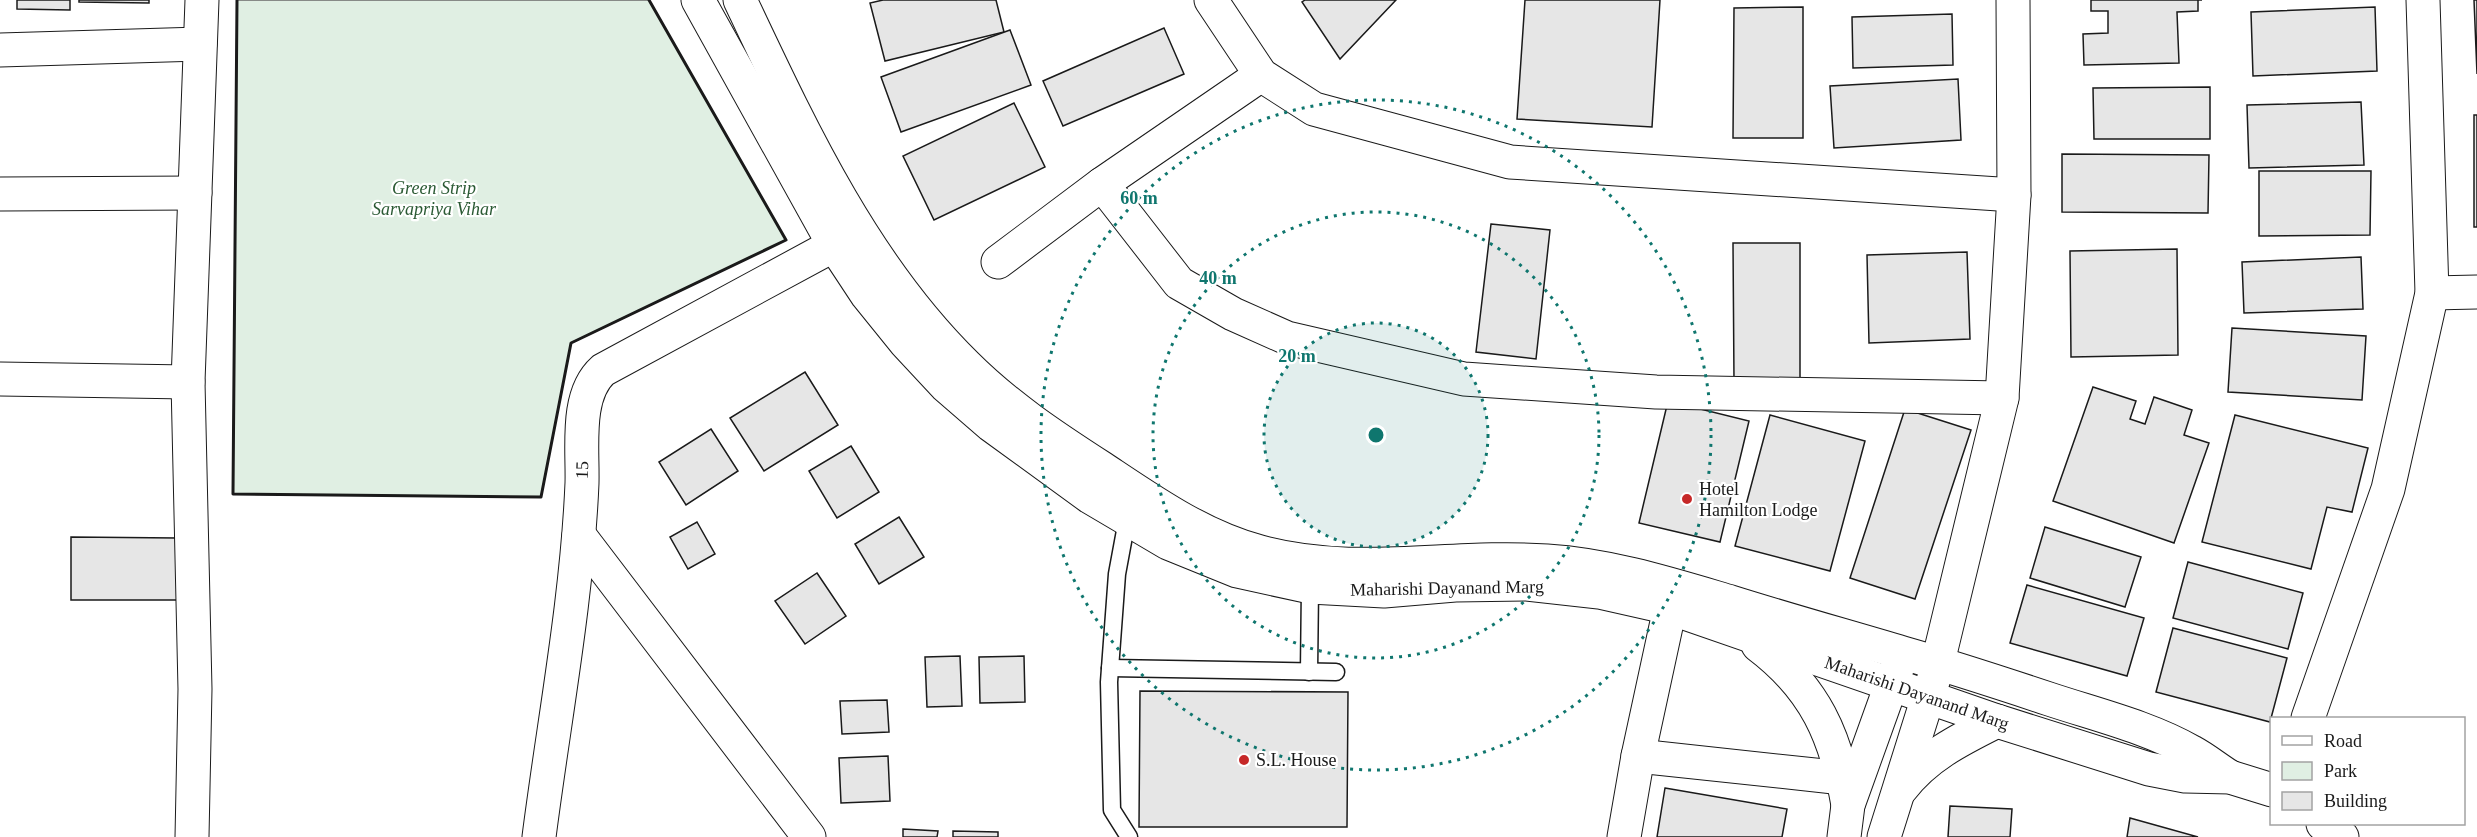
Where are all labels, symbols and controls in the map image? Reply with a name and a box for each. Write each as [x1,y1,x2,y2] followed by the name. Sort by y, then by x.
[372,178,497,219] park label: Green Strip Sarvapriya Vihar
[1120,188,1158,208] text: 60 m
[1199,268,1237,288] text: 40 m
[1278,346,1316,366] text: 20 m
[1366,425,1386,445] centre of rings
[572,461,592,479] street label: 15
[1699,479,1817,520] place label: Hotel Hamilton Lodge
[1680,492,1694,506] marker: Hotel Hamilton Lodge
[1350,576,1544,600] street label: Maharishi Dayanand Marg
[1822,652,2012,734] street label: Maharishi Dayanand Marg
[2270,717,2465,825] legend
[2324,731,2362,751] text: Road
[1256,750,1337,770] place label: S.L. House
[1237,753,1251,767] marker: S.L. House
[2324,761,2357,781] text: Park
[2324,791,2387,811] text: Building

